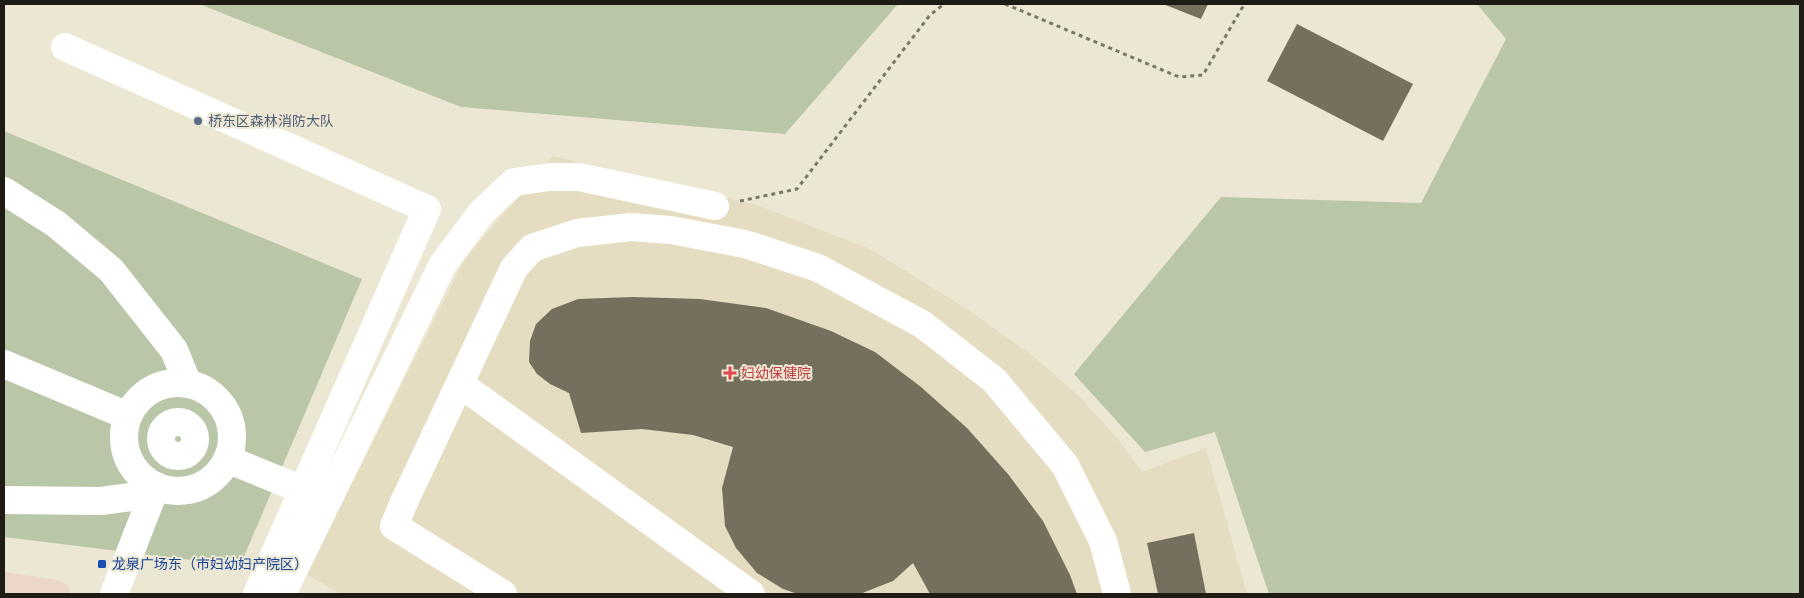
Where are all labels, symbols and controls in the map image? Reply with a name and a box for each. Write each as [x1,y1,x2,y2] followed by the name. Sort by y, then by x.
[208,113,334,130] place label: 桥东区森林消防大队
[192,115,204,127] marker: 桥东区森林消防大队
[741,365,811,382] place label: 妇幼保健院
[723,366,737,380] marker: 妇幼保健院
[112,556,308,573] place label: 龙泉广场东（市妇幼妇产院区）
[96,558,108,570] marker: 龙泉广场东（市妇幼妇产院区）

